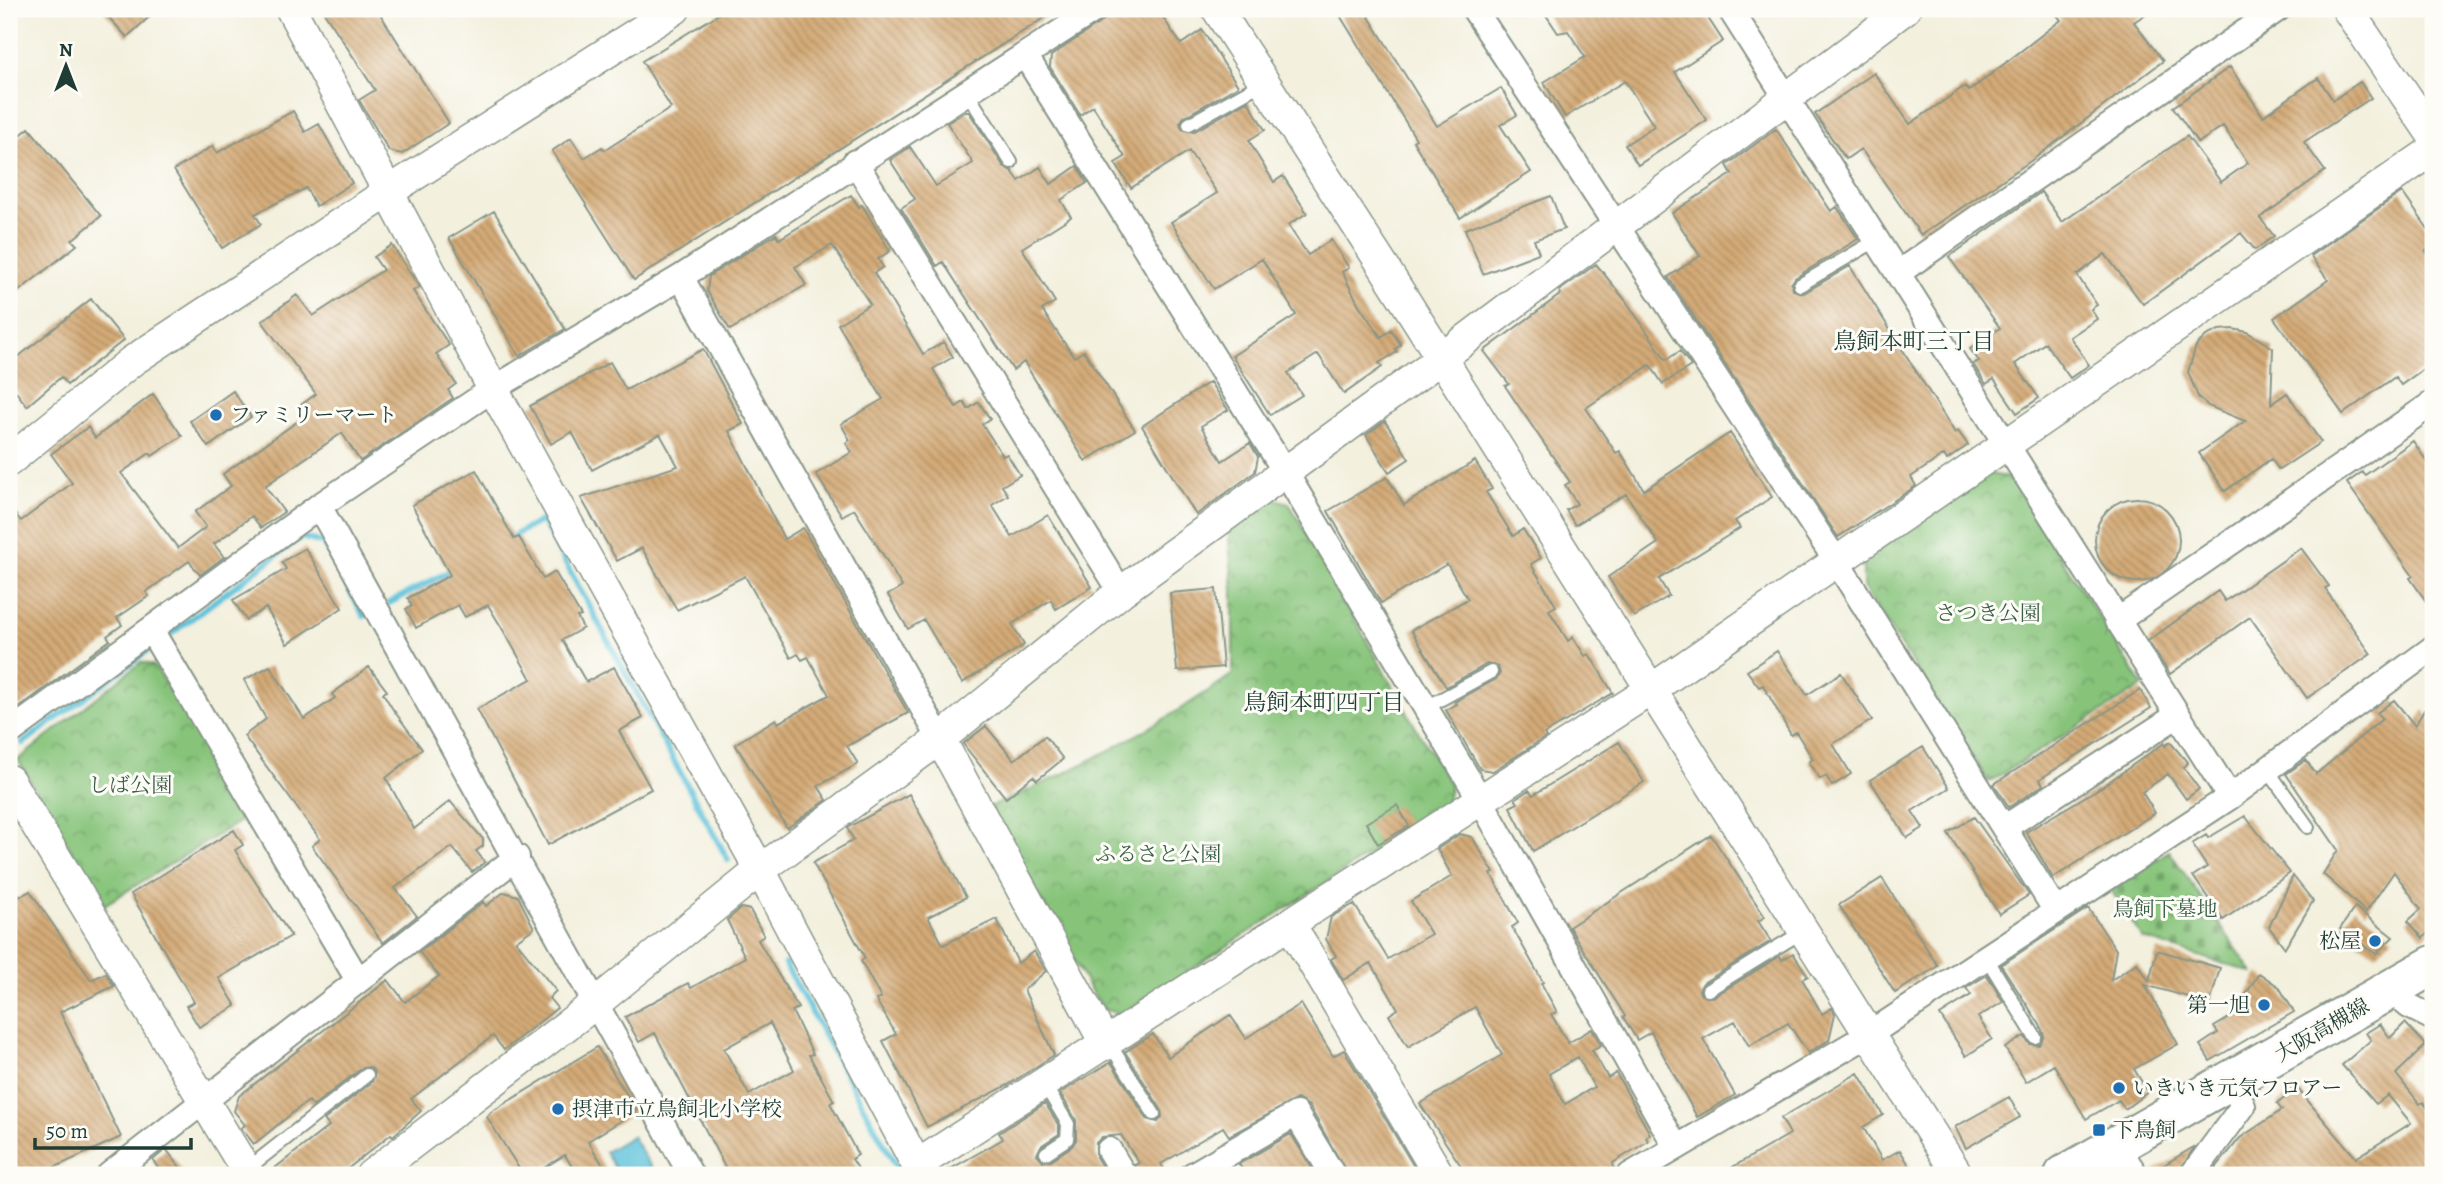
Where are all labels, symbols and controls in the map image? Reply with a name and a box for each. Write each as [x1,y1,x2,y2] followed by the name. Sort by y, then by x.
[32,32,102,102] north arrow
[59,37,73,63] text: N
[1834,326,1995,357] district label: 鳥飼本町三丁目
[230,401,398,429] place label: ファミリーマート
[208,407,224,423] marker: ファミリーマート
[1936,599,2041,627] park label: さつき公園
[1244,687,1405,718] district label: 鳥飼本町四丁目
[88,771,172,799] park label: しば公園
[1095,840,1221,868] park label: ふるさと公園
[2113,895,2218,923] park label: 鳥飼下墓地
[2319,927,2361,955] place label: 松屋
[2367,933,2383,949] marker: 松屋
[2187,991,2250,1019] place label: 第一旭
[2270,992,2374,1068] street label: 大阪高槻線
[2256,997,2272,1013] marker: 第一旭
[2133,1074,2342,1102] place label: いきいき元気フロアー
[2111,1080,2127,1096] marker: いきいき元気フロアー
[572,1095,782,1123] place label: 摂津市立鳥飼北小学校
[550,1101,566,1117] marker: 摂津市立鳥飼北小学校
[35,1107,191,1151] scale bar
[2113,1116,2176,1144] place label: 下鳥飼
[46,1117,88,1145] text: 50 m
[2091,1122,2107,1138] marker: 下鳥飼

